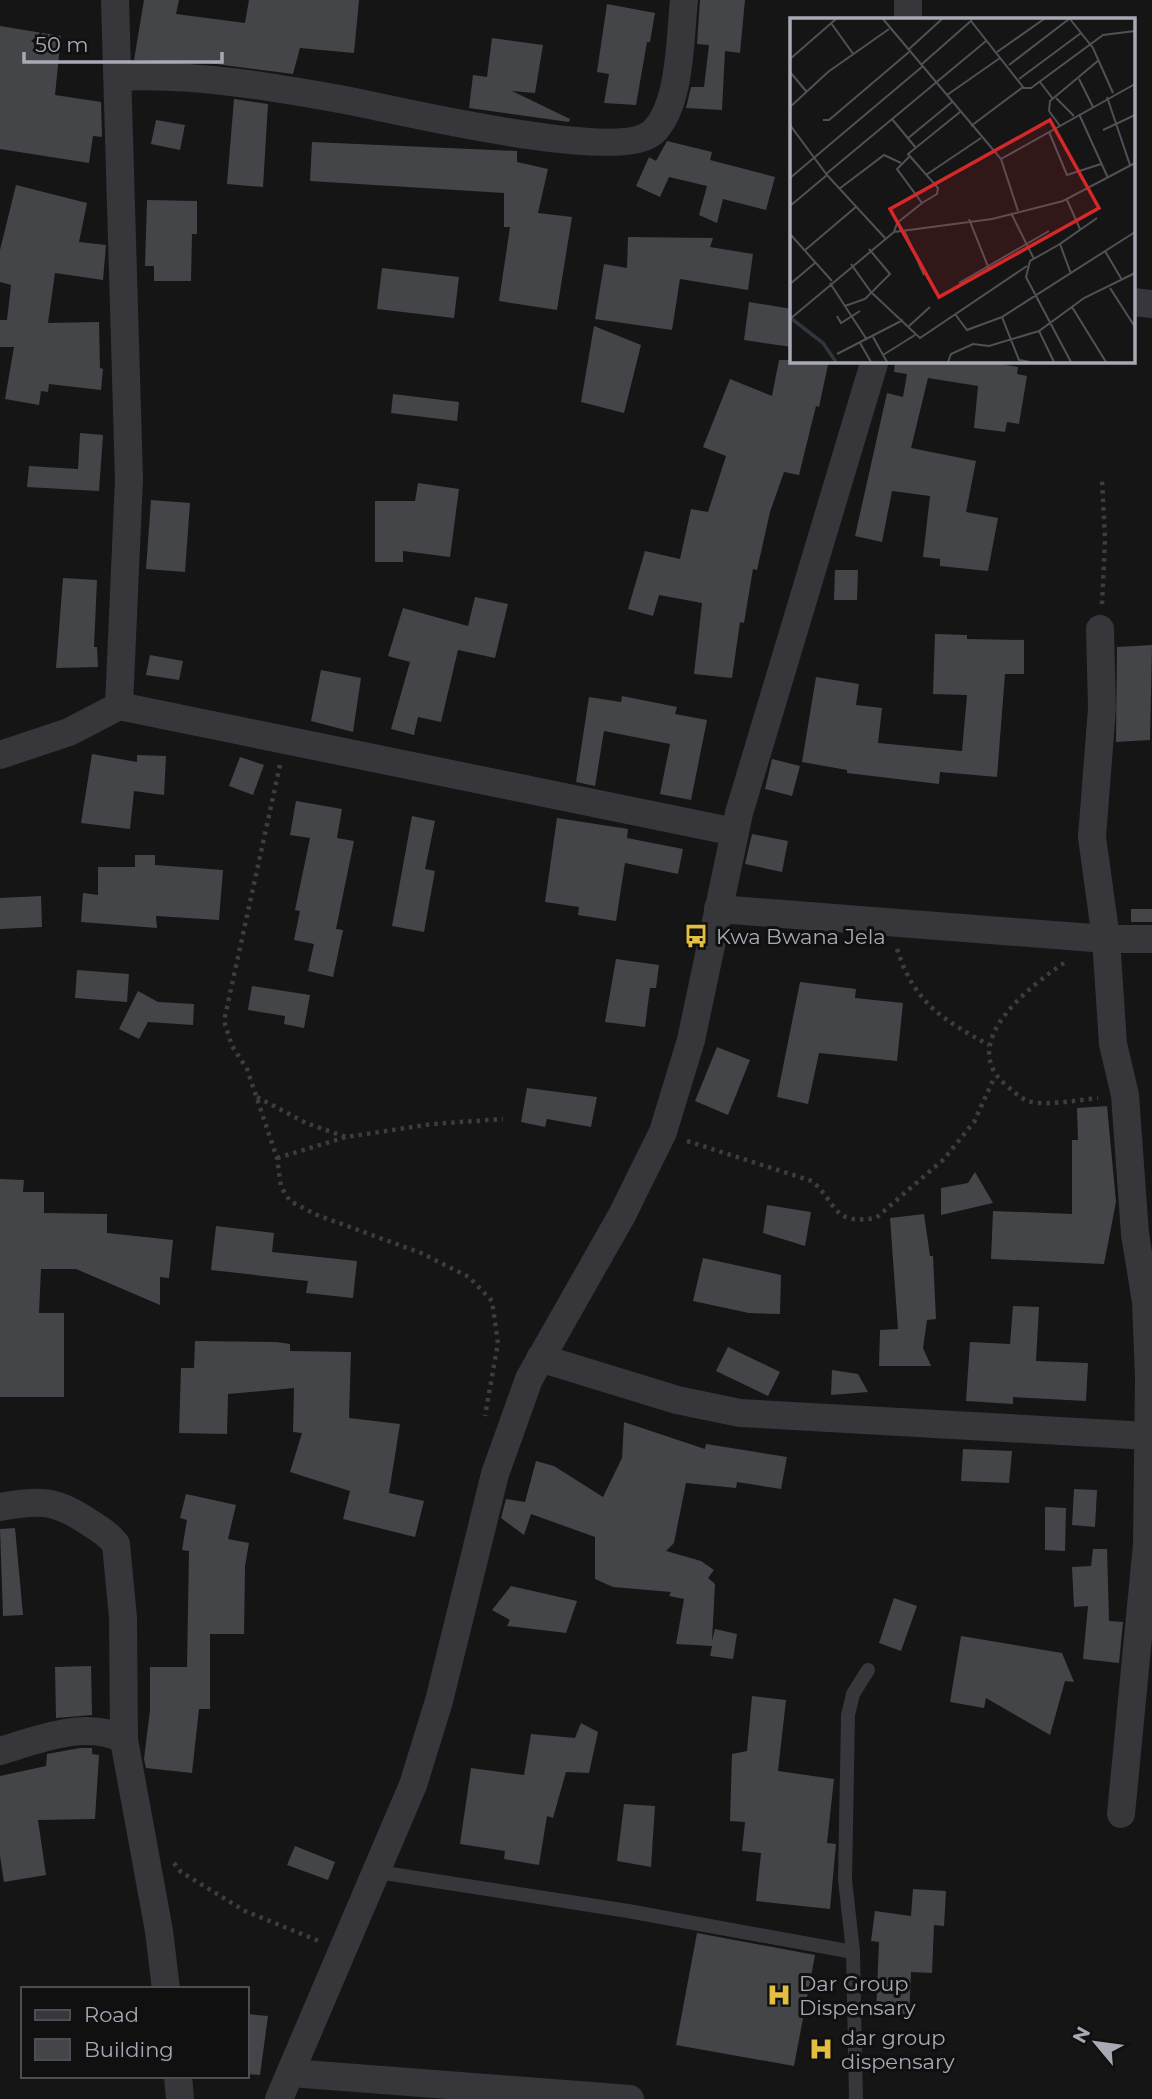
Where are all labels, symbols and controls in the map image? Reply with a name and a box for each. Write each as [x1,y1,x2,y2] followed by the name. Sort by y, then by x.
[790,18,1134,362] inset map
[24,21,222,65] scale bar
[35,32,89,57] text: 50 m
[682,922,710,950] bus stop icon: Kwa Bwana Jela
[716,924,886,949] place label: Kwa Bwana Jela
[799,1971,916,2020] place label: Dar Group Dispensary
[765,1981,793,2009] hospital icon: Dar Group Dispensary
[21,1987,248,2078] legend
[84,2002,139,2027] text: Road
[1061,2008,1131,2078] north arrow
[1068,2023,1095,2047] text: N
[841,2025,955,2074] place label: dar group dispensary
[807,2035,835,2063] hospital icon: dar group dispensary
[84,2037,174,2062] text: Building

